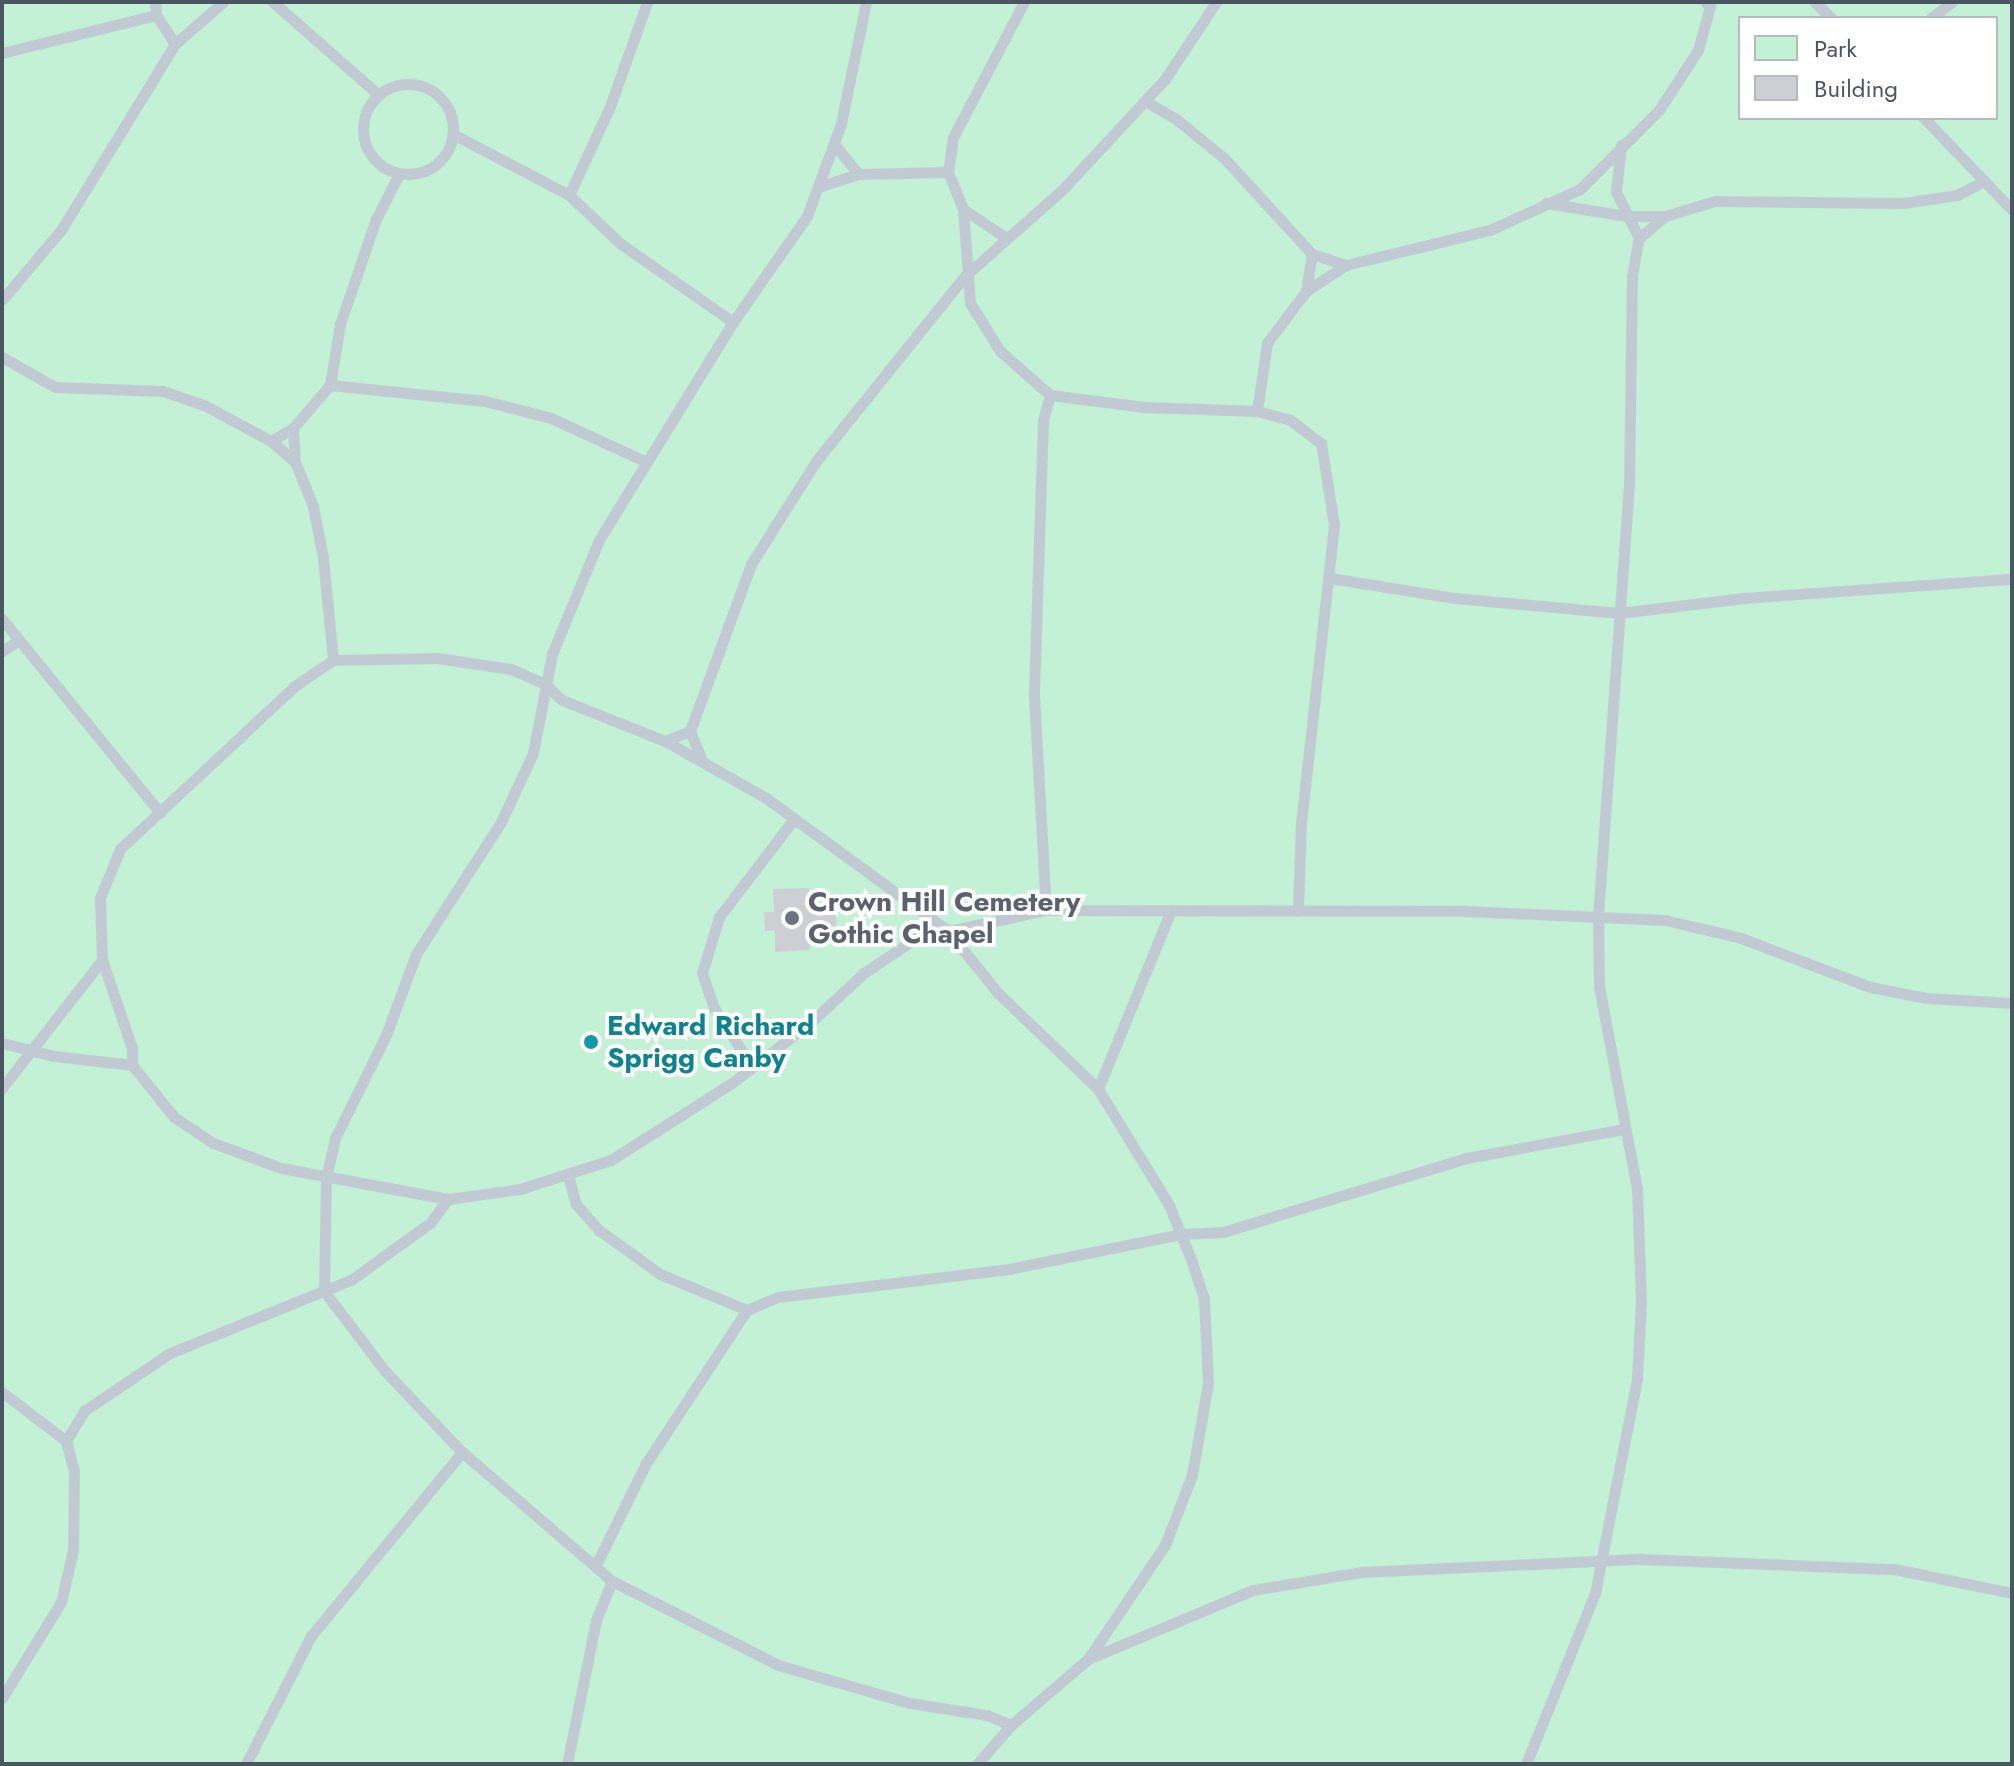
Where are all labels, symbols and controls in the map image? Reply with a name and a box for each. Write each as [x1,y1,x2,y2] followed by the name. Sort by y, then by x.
[1738,16,1998,120] legend
[1814,31,1857,66] text: Park
[1814,71,1898,106] text: Building
[808,885,1080,951] place label: Crown Hill Cemetery Gothic Chapel
[783,909,801,927] marker: Crown Hill Cemetery Gothic Chapel
[607,1009,814,1075] place label: Edward Richard Sprigg Canby
[582,1033,600,1051] marker: Edward Richard Sprigg Canby

